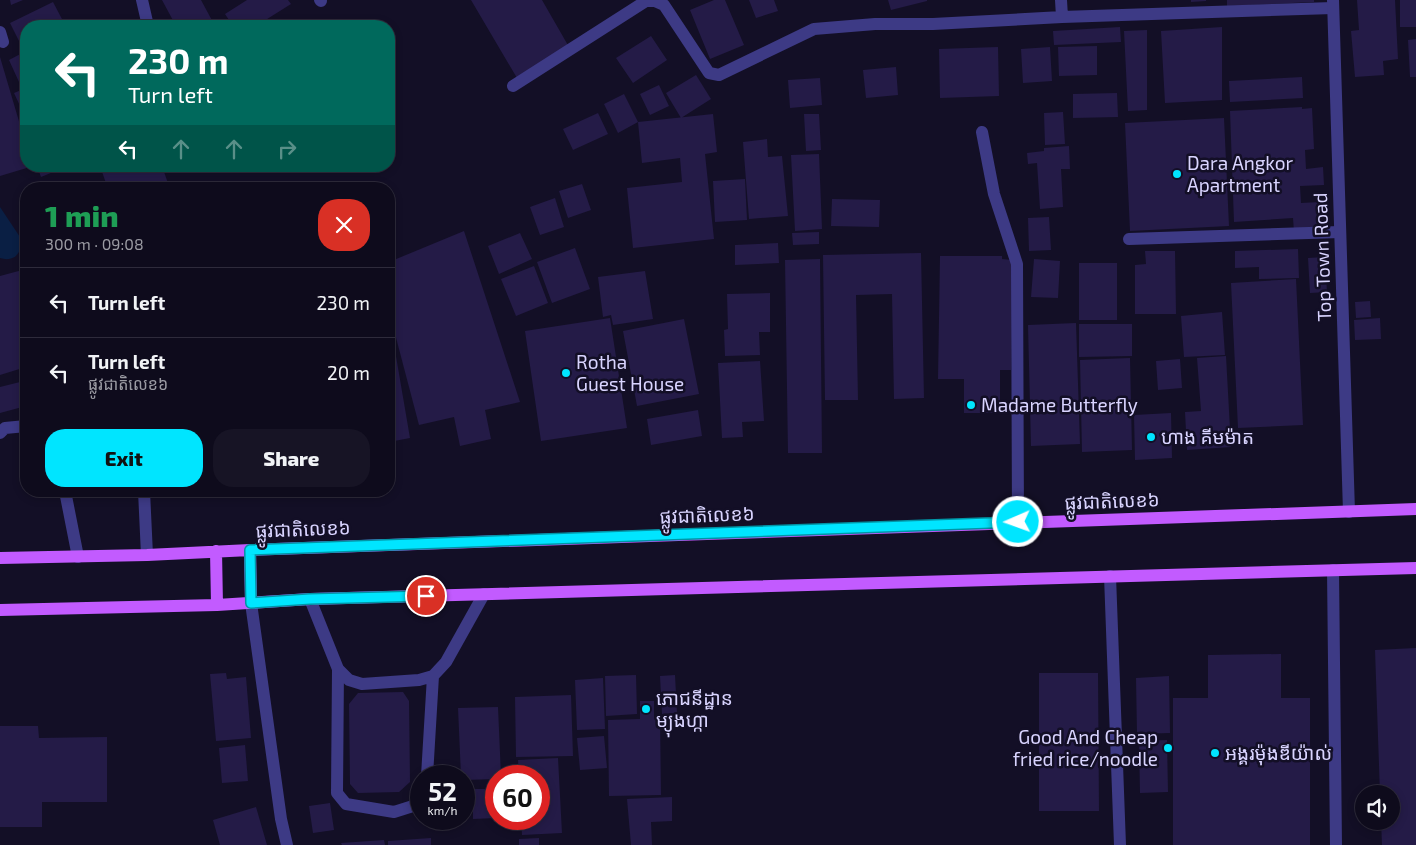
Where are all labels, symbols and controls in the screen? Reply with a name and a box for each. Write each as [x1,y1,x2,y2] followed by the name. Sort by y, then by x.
[128,39,229,81] text: 230 m
[45,40,110,105] icon: left
[128,81,213,107] text: Turn left
[114,135,142,163] icon: left
[167,135,195,163] icon: ahead
[220,135,248,163] icon: ahead
[273,135,301,163] icon: right
[1187,151,1294,196] place label: Dara Angkor Apartment
[1171,168,1183,180] marker: Dara Angkor Apartment
[1308,192,1335,322] street label: Top Town Road
[45,197,119,233] text: 1 min
[318,199,370,251] button: close
[45,234,144,253] text: 300 m · 09:08
[45,289,73,317] icon: left
[88,291,165,314] text: Turn left
[316,291,370,314] text: 230 m
[88,350,165,373] text: Turn left
[576,350,684,395] place label: Rotha Guest House
[45,359,73,387] icon: left
[327,361,370,384] text: 20 m
[560,367,572,379] marker: Rotha Guest House
[88,374,168,393] text: ផ្លូវជាតិលេខ៦
[981,393,1138,416] place label: Madame Butterfly
[965,399,977,411] marker: Madame Butterfly
[1161,425,1254,448] place label: ហាង គីមម៉ាត
[45,429,203,487] button: Exit
[213,429,370,487] button: Share
[1145,431,1157,443] marker: ហាង គីមម៉ាត
[1064,487,1160,520] street label: ផ្លូវជាតិលេខ៦
[991,495,1043,547] position arrow
[659,501,755,534] street label: ផ្លូវជាតិលេខ៦
[255,515,351,548] street label: ផ្លូវជាតិលេខ៦
[405,575,447,617] pin
[412,582,440,610] icon: arrive
[656,686,733,738] place label: ភោជនីដ្ឋាន ម្យុងហ្កា
[640,703,652,715] marker: ភោជនីដ្ឋាន ម្យុងហ្កា
[1013,725,1158,770] place label: Good And Cheap fried rice/noodle
[1225,741,1332,766] place label: អង្គរម៉ុងឌីយ៉ាល់
[1162,742,1174,754] marker: Good And Cheap fried rice/noodle
[1209,747,1221,759] marker: អង្គរម៉ុងឌីយ៉ាល់
[485,765,550,830] speed limit sign: 60
[428,776,457,806] text: 52
[1355,785,1400,830] map controls
[1355,785,1400,830] button: sound
[428,803,457,817] text: km/h

